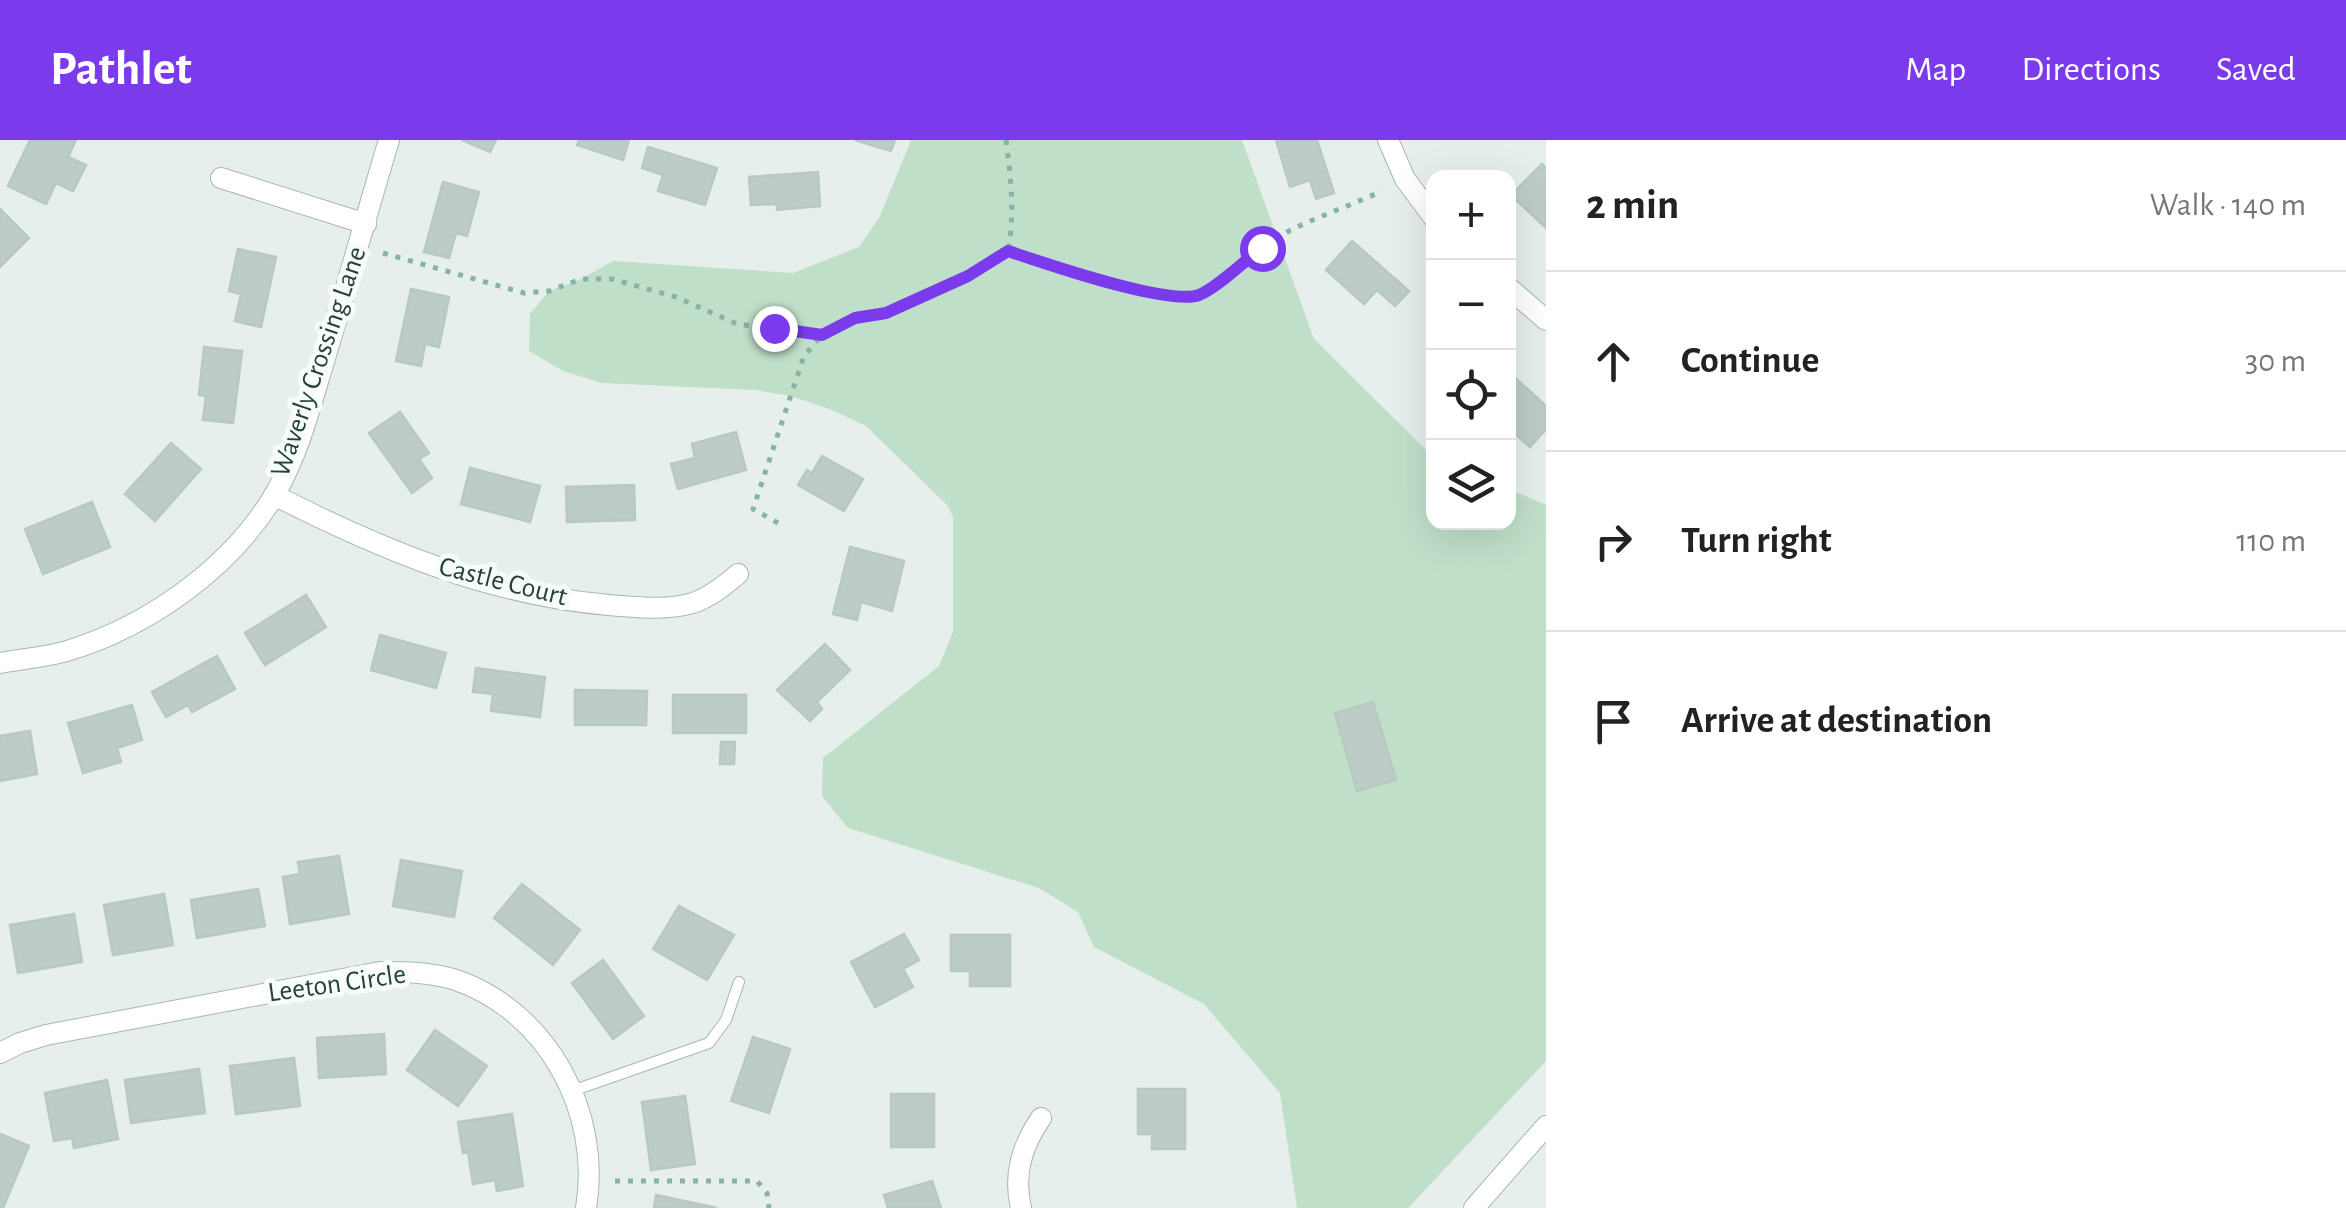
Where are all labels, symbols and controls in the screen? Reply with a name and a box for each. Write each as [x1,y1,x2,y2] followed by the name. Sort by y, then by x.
[50,46,192,94] text: Pathlet
[1905,52,1966,87] text: Map
[2021,52,2161,87] text: Directions
[2216,52,2296,87] text: Saved
[1426,170,1516,530] map controls
[1426,170,1516,260] button: +
[1586,184,1679,226] text: 2 min
[2150,189,2306,221] text: Walk · 140 m
[1240,226,1286,272] route start
[266,243,372,481] street label: Waverly Crossing Lane
[1426,260,1516,350] button: −
[752,306,798,352] route end
[1586,334,1641,389] icon: ahead
[1681,342,1819,380] text: Continue
[2245,345,2306,377] text: 30 m
[1426,350,1516,440] button: locate
[1426,440,1516,530] button: layers
[1586,514,1641,569] icon: right
[1681,522,1831,560] text: Turn right
[2236,525,2306,557] text: 110 m
[436,553,570,611] street label: Castle Court
[1586,694,1641,749] icon: arrive
[1681,702,1992,740] text: Arrive at destination
[266,960,408,1008] street label: Leeton Circle

